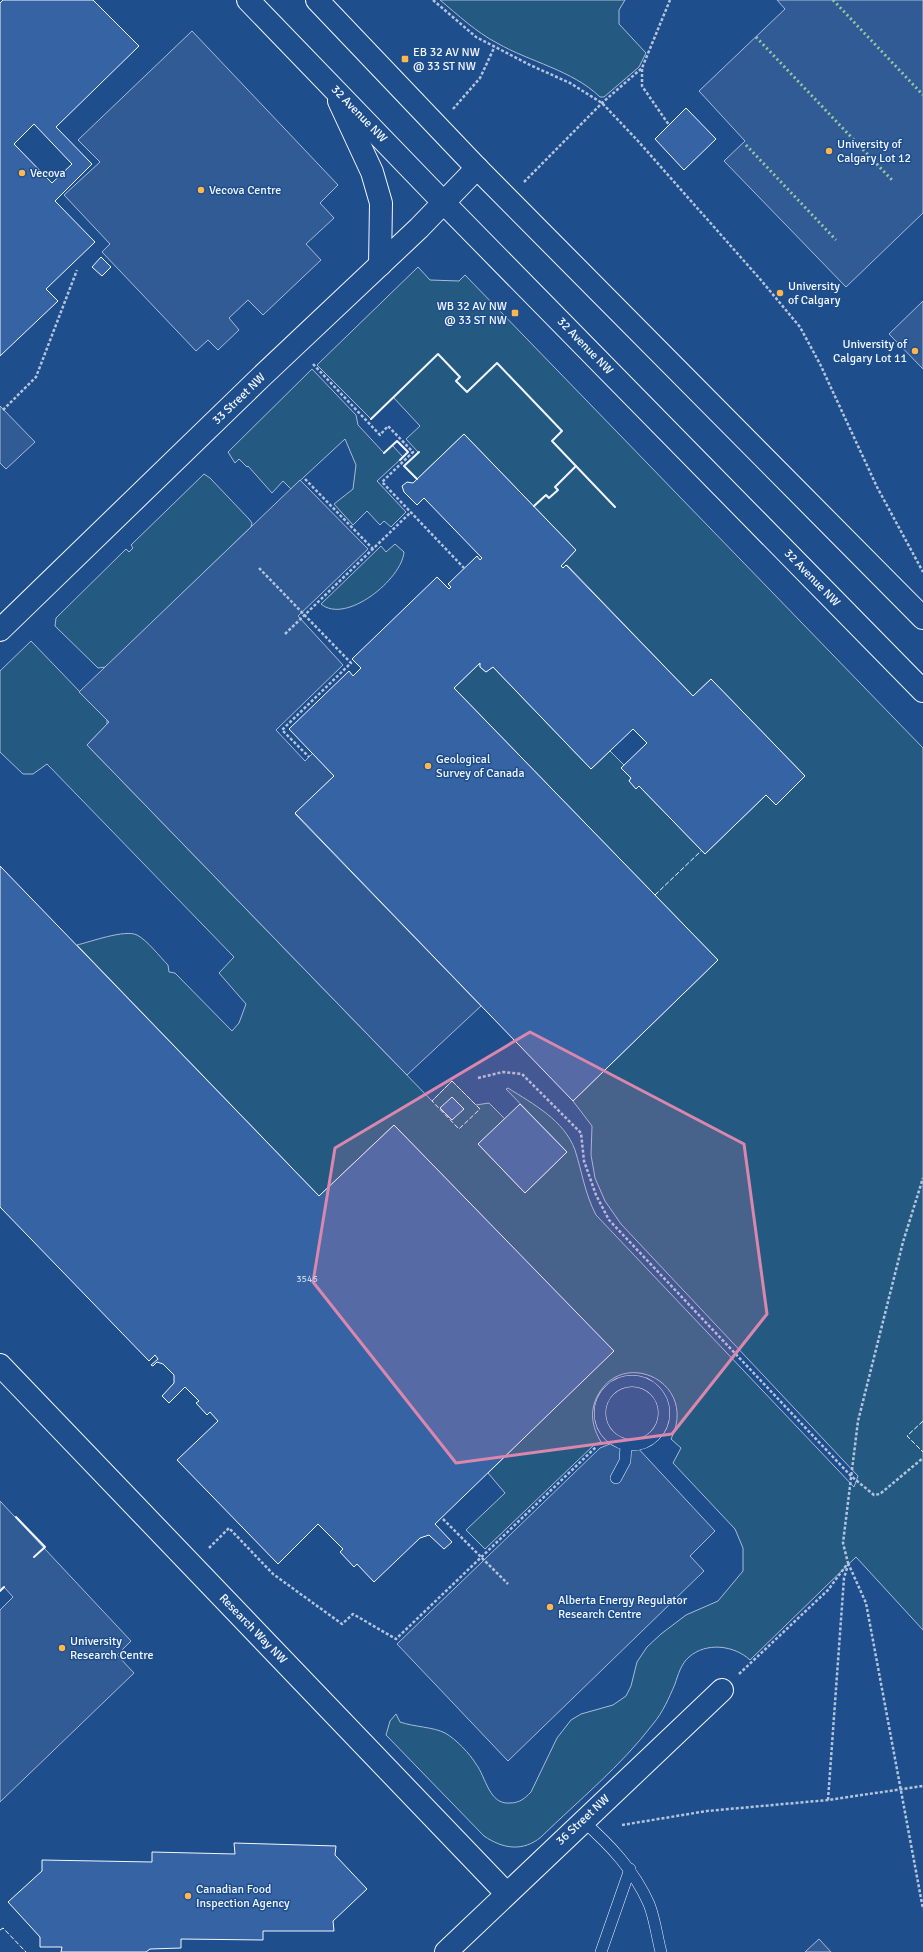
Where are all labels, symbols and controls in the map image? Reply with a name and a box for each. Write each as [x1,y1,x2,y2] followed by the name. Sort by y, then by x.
[413,45,480,74] place label: EB 32 AV NW @ 33 ST NW
[400,54,410,64] marker: EB 32 AV NW @ 33 ST NW
[328,82,390,146] street label: 32 Avenue NW
[837,137,911,166] place label: University of Calgary Lot 12
[824,146,834,156] marker: University of Calgary Lot 12
[30,166,66,181] place label: Vecova
[17,168,27,178] marker: Vecova
[209,183,281,198] place label: Vecova Centre
[196,185,206,195] marker: Vecova Centre
[788,279,841,308] place label: University of Calgary
[775,288,785,298] marker: University of Calgary
[437,299,507,328] place label: WB 32 AV NW @ 33 ST NW
[510,308,520,318] marker: WB 32 AV NW @ 33 ST NW
[554,314,616,378] street label: 32 Avenue NW
[833,337,908,366] place label: University of Calgary Lot 11
[910,346,920,356] marker: University of Calgary Lot 11
[209,370,269,428] street label: 33 Street NW
[781,546,843,610] street label: 32 Avenue NW
[436,752,525,781] place label: Geological Survey of Canada
[423,761,433,771] marker: Geological Survey of Canada
[296,1273,318,1285] house number: 3545
[216,1591,290,1667] street label: Research Way NW
[558,1593,688,1622] place label: Alberta Energy Regulator Research Centre
[545,1602,555,1612] marker: Alberta Energy Regulator Research Centre
[70,1634,154,1663] place label: University Research Centre
[57,1643,67,1653] marker: University Research Centre
[553,1791,613,1849] street label: 36 Street NW
[196,1882,290,1911] place label: Canadian Food Inspection Agency
[183,1891,193,1901] marker: Canadian Food Inspection Agency

